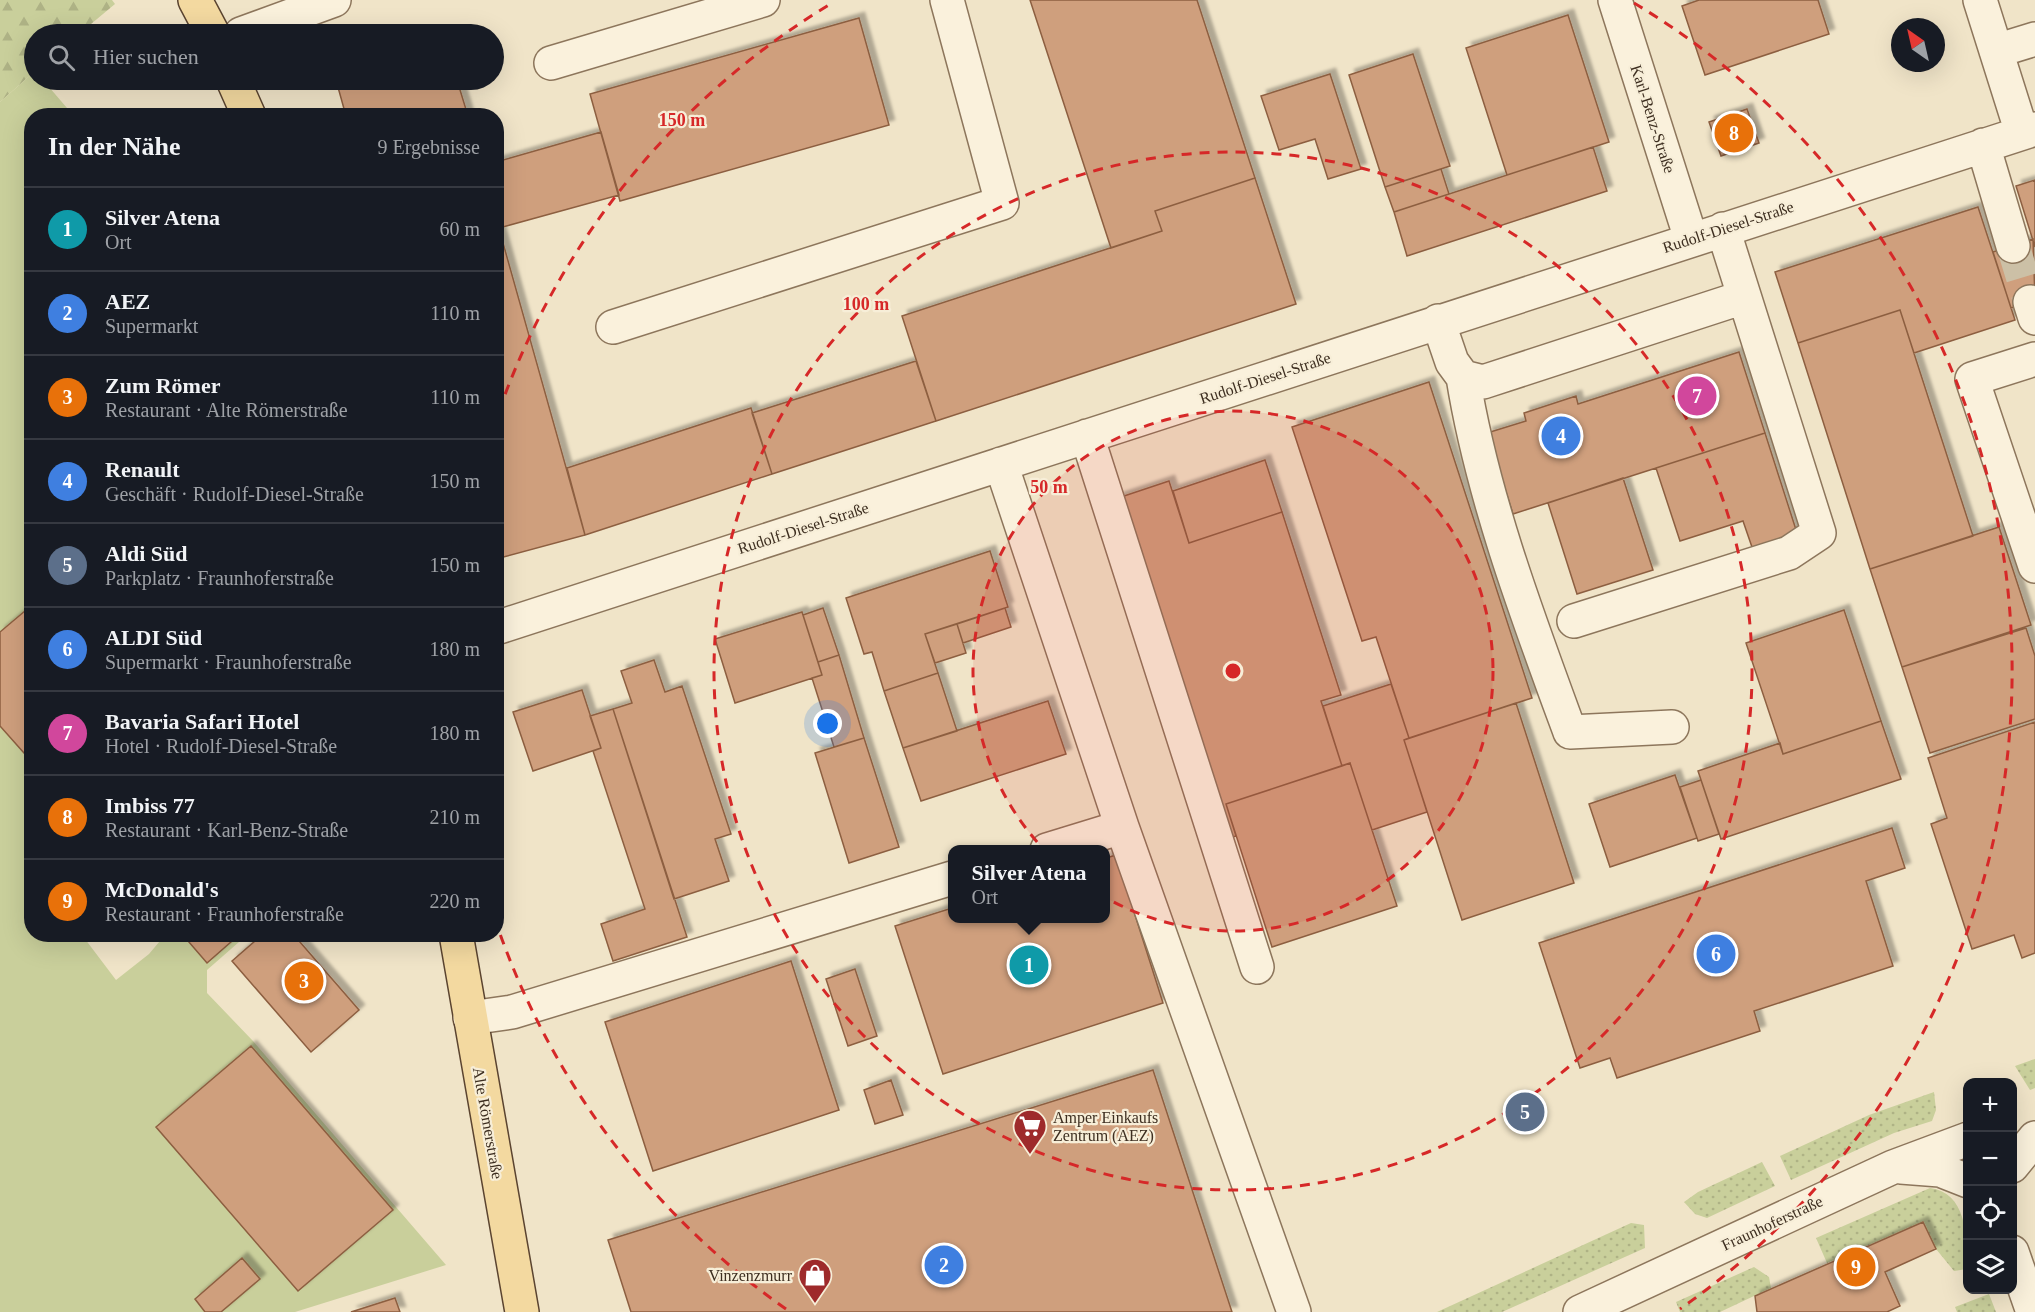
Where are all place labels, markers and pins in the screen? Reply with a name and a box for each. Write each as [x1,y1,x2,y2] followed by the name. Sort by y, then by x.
[1714,110,1754,156] pin: 8
[1678,374,1716,418] pin: 7
[1542,414,1580,458] pin: 4
[1223,661,1243,681] centre of rings
[1696,932,1736,976] pin: 6
[1010,942,1048,988] pin: 1
[284,958,324,1004] pin: 3
[1506,1090,1544,1134] pin: 5
[1012,1108,1048,1155] supermarket icon: Amper Einkaufs Zentrum (AEZ)
[1053,1109,1158,1145] place label: Amper Einkaufs Zentrum (AEZ)
[924,1242,964,1288] pin: 2
[1836,1244,1876,1290] pin: 9
[797,1257,833,1304] shop icon: Vinzenzmurr
[709,1267,793,1284] place label: Vinzenzmurr

